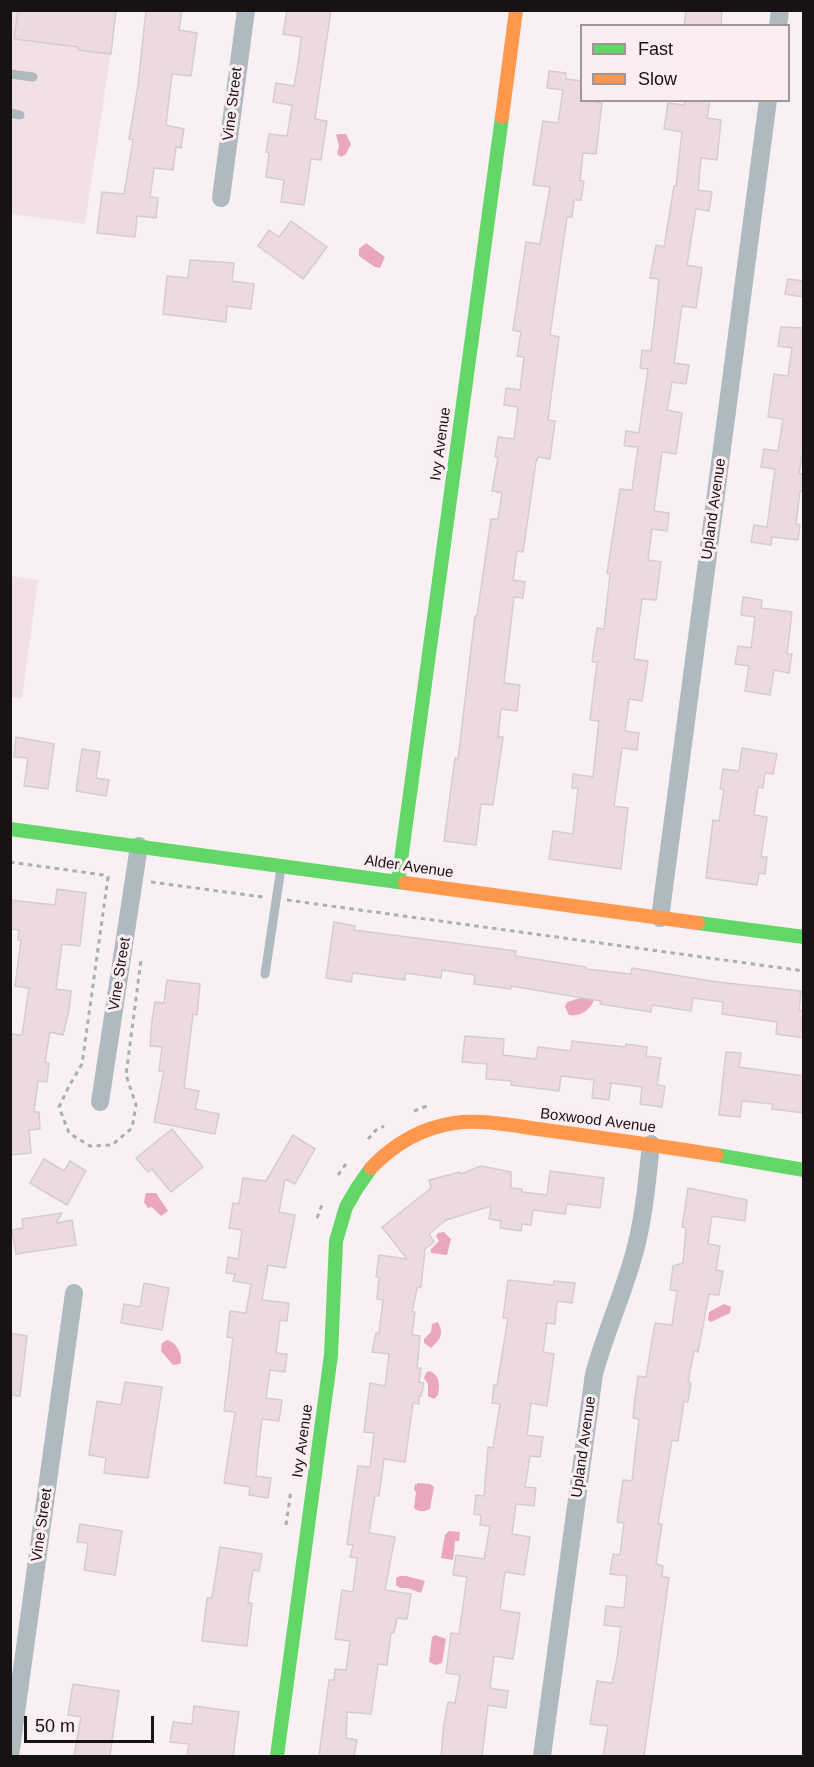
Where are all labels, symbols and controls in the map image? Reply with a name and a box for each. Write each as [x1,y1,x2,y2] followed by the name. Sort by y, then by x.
[580,24,790,102] legend
[638,39,673,59] text: Fast
[220,66,246,142] street label: Vine Street
[638,69,677,89] text: Slow
[427,406,455,482] street label: Ivy Avenue
[698,457,730,561] street label: Upland Avenue
[363,852,455,882] street label: Alder Avenue
[105,936,135,1012] street label: Vine Street
[539,1105,657,1137] street label: Boxwood Avenue
[568,1395,600,1499] street label: Upland Avenue
[289,1403,317,1479] street label: Ivy Avenue
[28,1487,56,1563] street label: Vine Street
[27,1704,158,1742] scale bar
[35,1716,75,1736] text: 50 m

